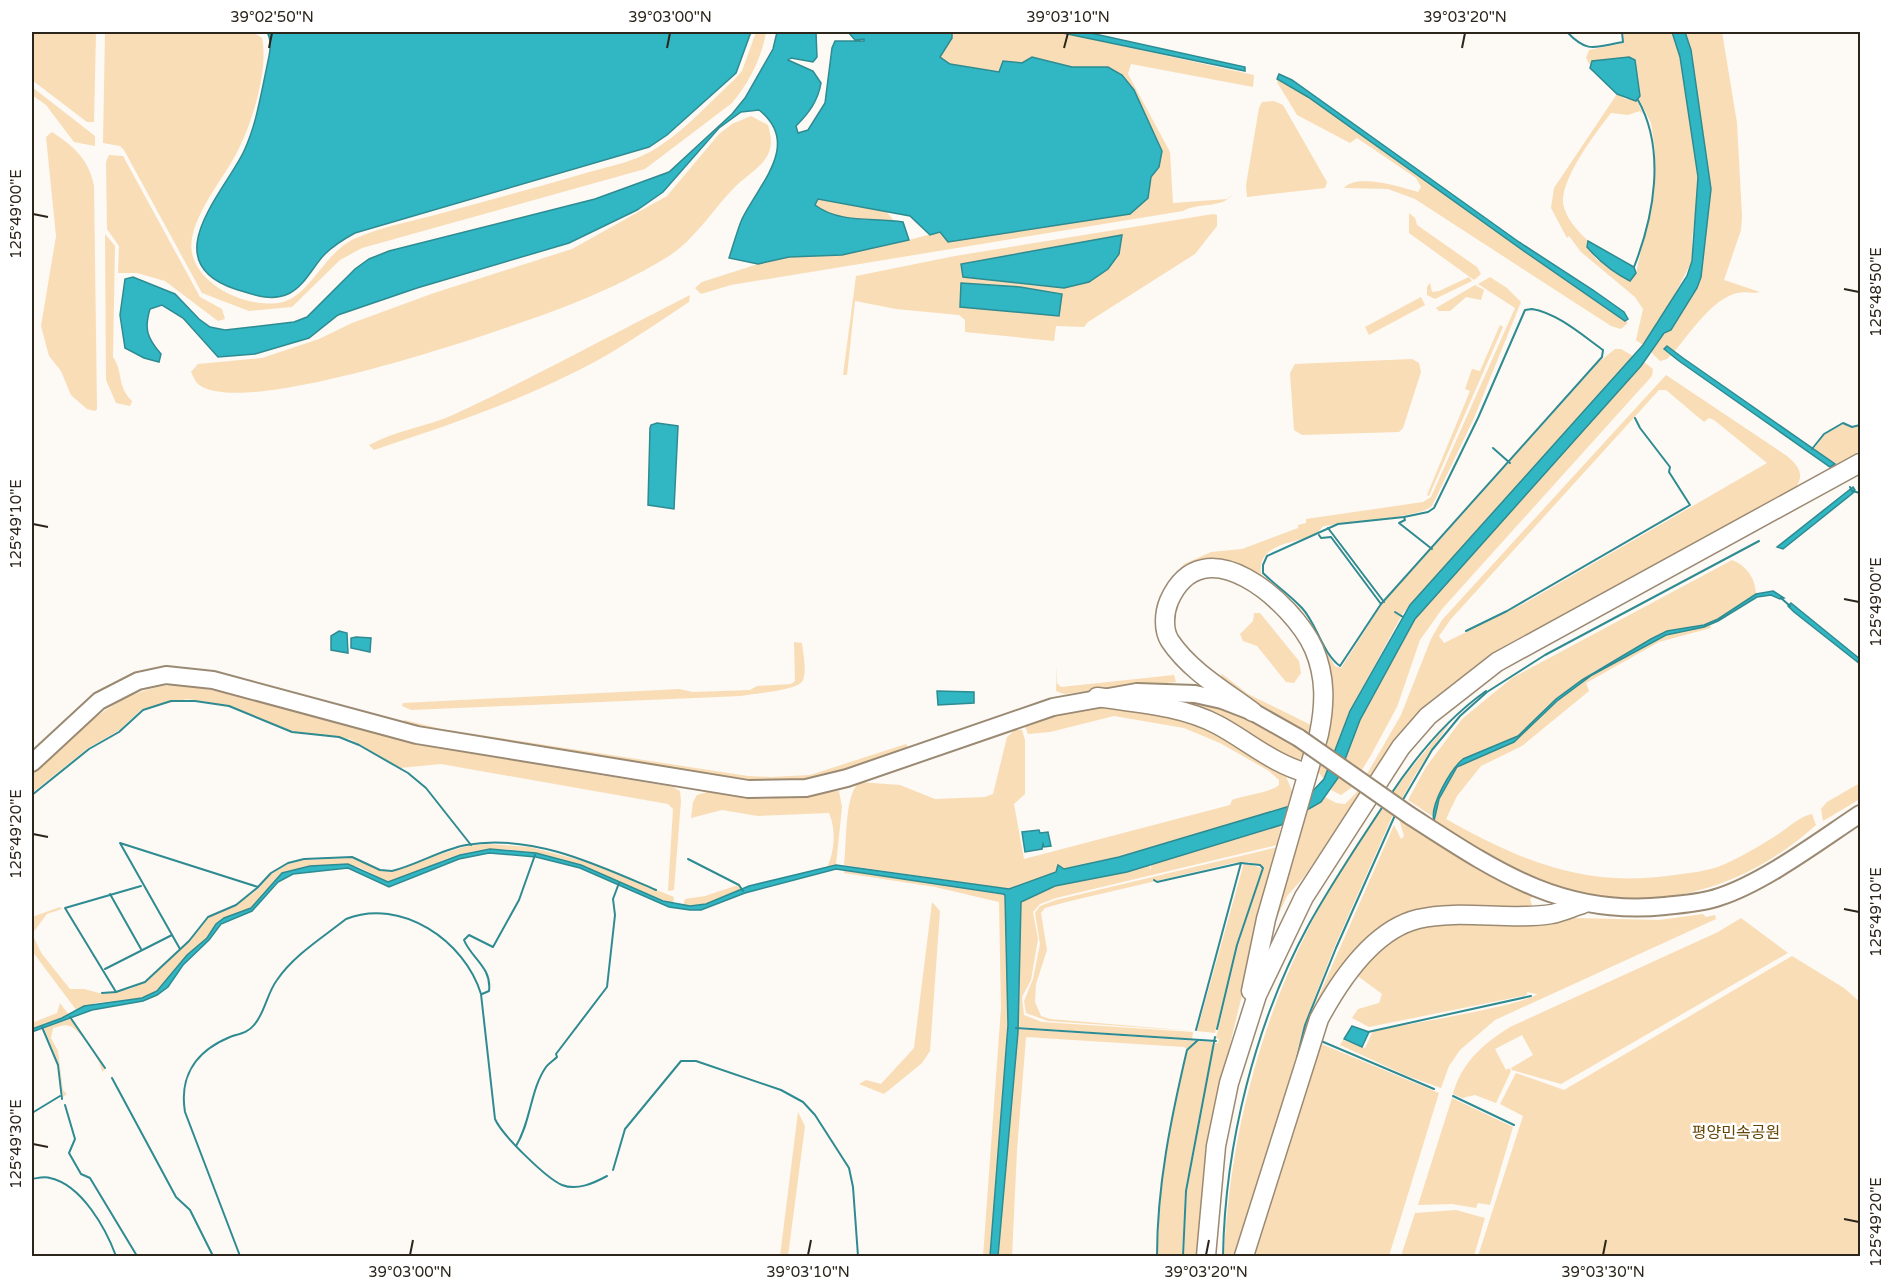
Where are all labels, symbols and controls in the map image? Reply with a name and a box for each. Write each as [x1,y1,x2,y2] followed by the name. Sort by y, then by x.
[230,8,314,26] text: 39°02'50"N
[628,8,712,26] text: 39°03'00"N
[1026,8,1110,26] text: 39°03'10"N
[1423,8,1507,26] text: 39°03'20"N
[7,169,25,259] text: 125°49'00"E
[1867,247,1885,337] text: 125°48'50"E
[7,479,25,569] text: 125°49'10"E
[1867,557,1885,647] text: 125°49'00"E
[7,789,25,879] text: 125°49'20"E
[1867,867,1885,957] text: 125°49'10"E
[7,1099,25,1189] text: 125°49'30"E
[1692,1123,1780,1143] park label: 평양민속공원
[1867,1177,1885,1267] text: 125°49'20"E
[368,1263,452,1281] text: 39°03'00"N
[766,1263,850,1281] text: 39°03'10"N
[1164,1263,1248,1281] text: 39°03'20"N
[1561,1263,1645,1281] text: 39°03'30"N

